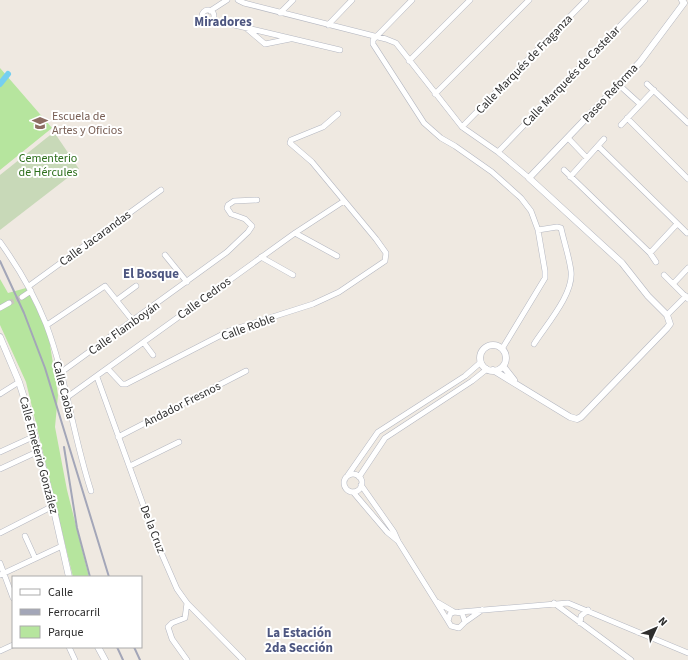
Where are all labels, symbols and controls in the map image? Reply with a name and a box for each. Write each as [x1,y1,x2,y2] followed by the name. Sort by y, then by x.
[472,11,577,118] street label: Calle Marqués de Fraganza
[194,13,252,31] district label: Miradores
[519,21,625,131] street label: Calle Marqueés de Castelar
[579,60,642,127] street label: Paseo Reforma
[52,108,122,139] place label: Escuela de Artes y Oficios
[31,114,49,132] school or university icon: Escuela de Artes y Oficios
[19,150,77,181] park label: Cementerio de Hércules
[56,207,135,270] street label: Calle Jacarandas
[123,265,179,283] district label: El Bosque
[174,273,235,324] street label: Calle Cedros
[85,298,163,359] street label: Calle Flamboyán
[219,310,278,345] street label: Calle Roble
[48,359,79,421] street label: Calle Caoba
[141,378,224,431] street label: Andador Fresnos
[15,395,62,516] street label: Calle Emeterio González
[136,503,169,556] street label: De la Cruz
[12,576,142,648] legend
[48,584,73,601] text: Calle
[48,604,100,621] text: Ferrocarril
[636,608,676,648] north arrow
[655,614,671,629] text: N
[48,624,84,641] text: Parque
[265,624,333,657] district label: La Estación 2da Sección

